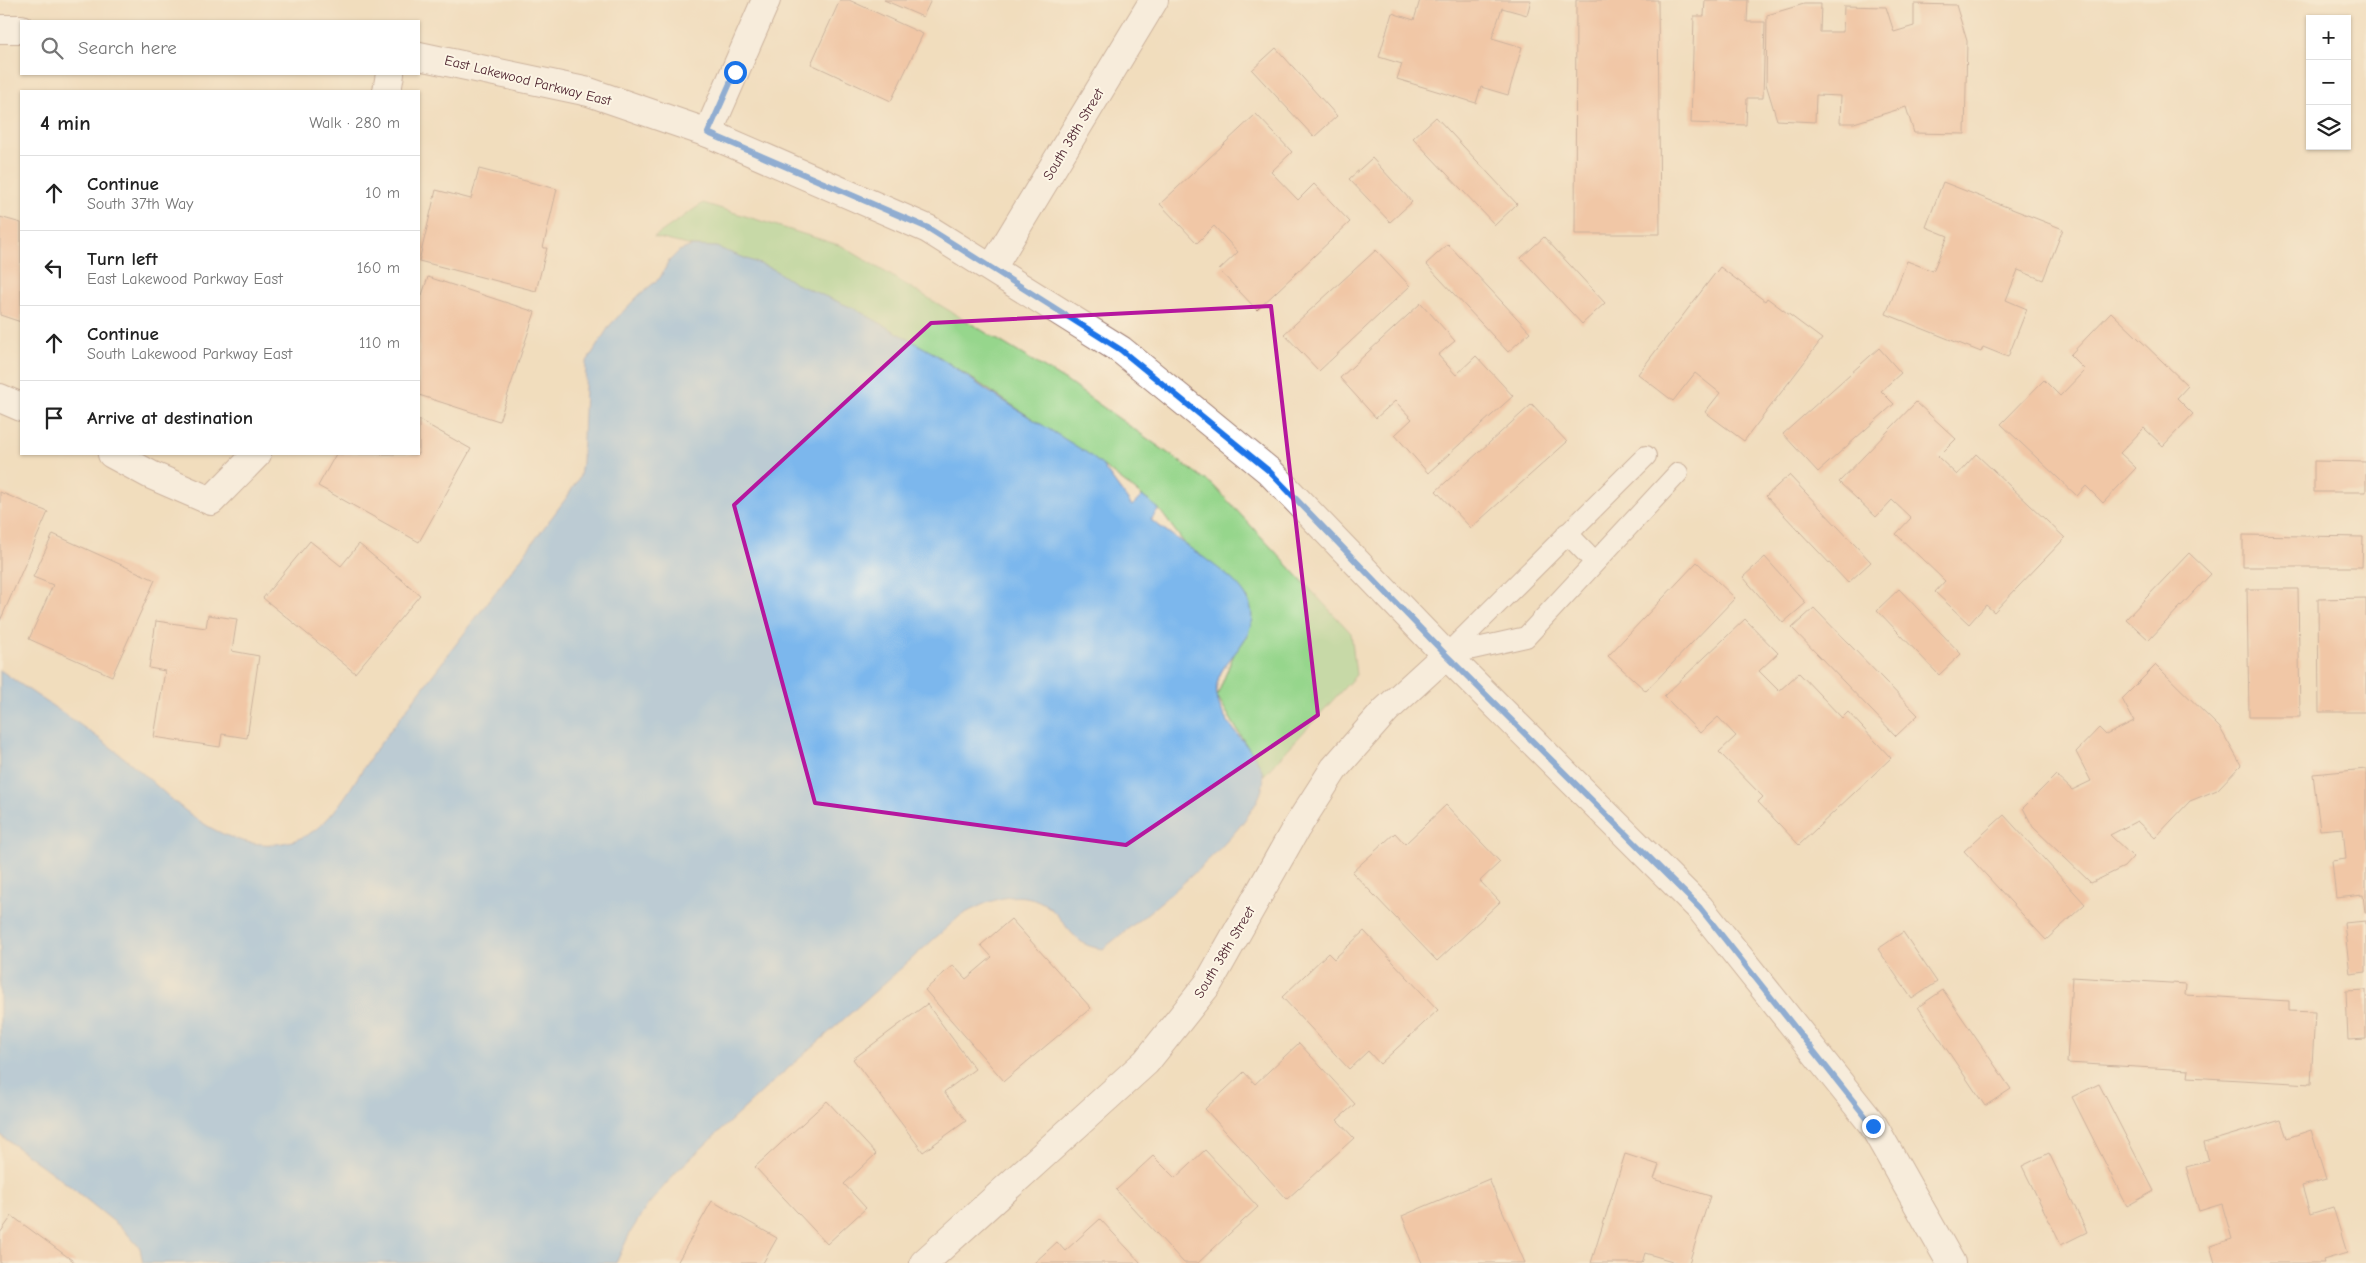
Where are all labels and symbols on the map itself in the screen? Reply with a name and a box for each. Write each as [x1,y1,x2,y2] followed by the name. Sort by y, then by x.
[443,52,614,110] street label: East Lakewood Parkway East
[724,61,747,84] route start
[1039,84,1108,183] street label: South 38th Street
[1190,902,1259,1001] street label: South 38th Street
[1862,1115,1885,1138] route end

